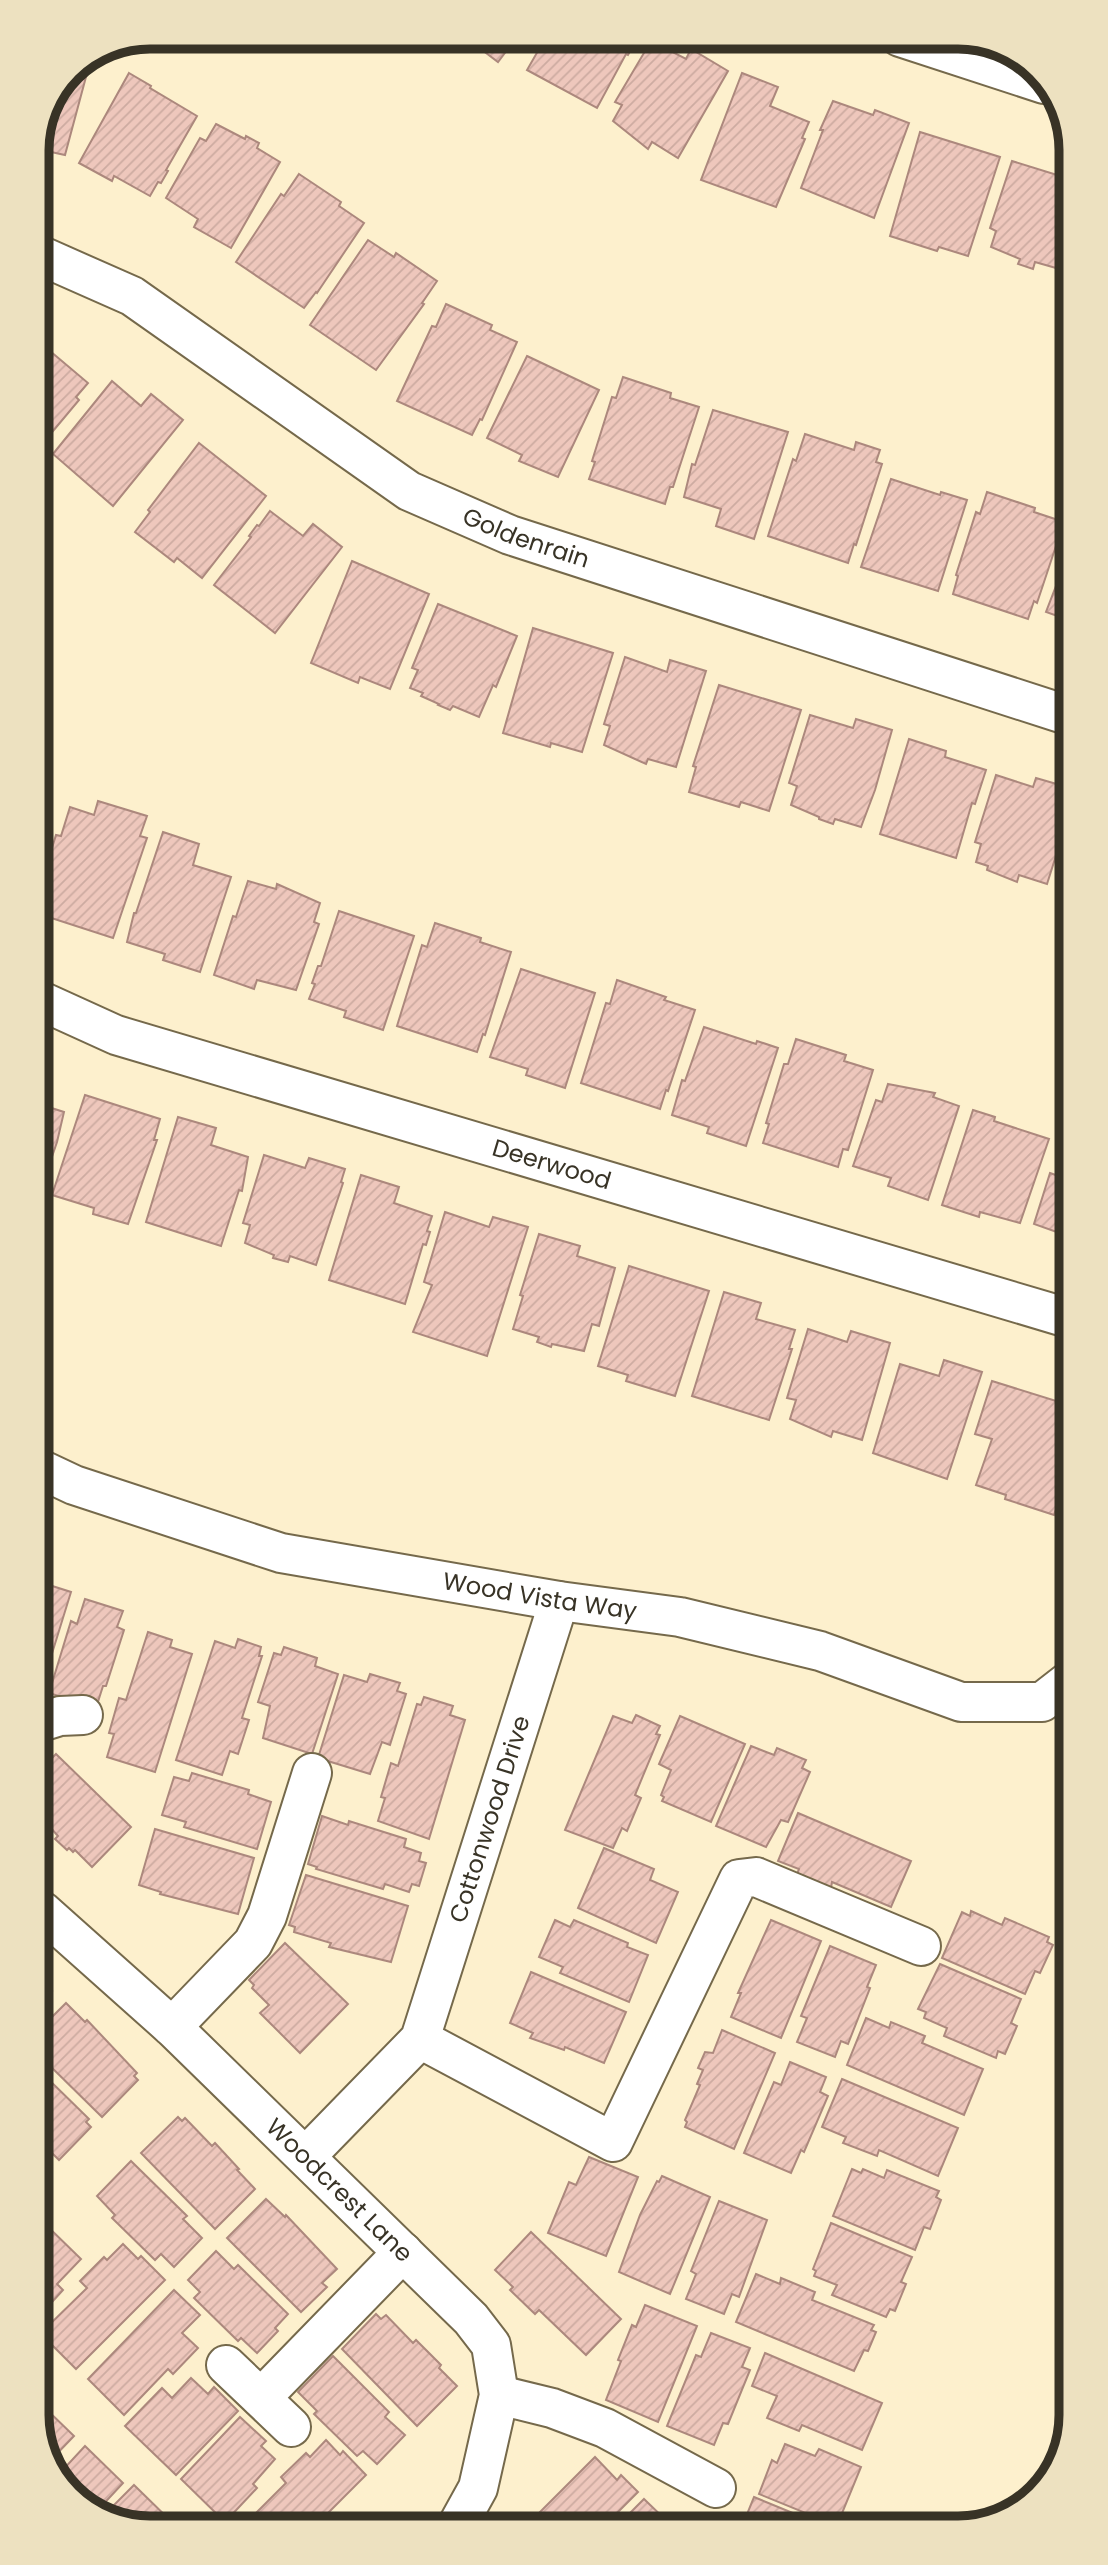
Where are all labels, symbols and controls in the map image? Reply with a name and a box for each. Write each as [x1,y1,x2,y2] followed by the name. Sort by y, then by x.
[458,499,594,576] street label: Goldenrain
[488,1131,615,1197] street label: Deerwood
[440,1564,640,1627] street label: Wood Vista Way
[441,1711,538,1927] street label: Cottonwood Drive
[259,2111,420,2269] street label: Woodcrest Lane

